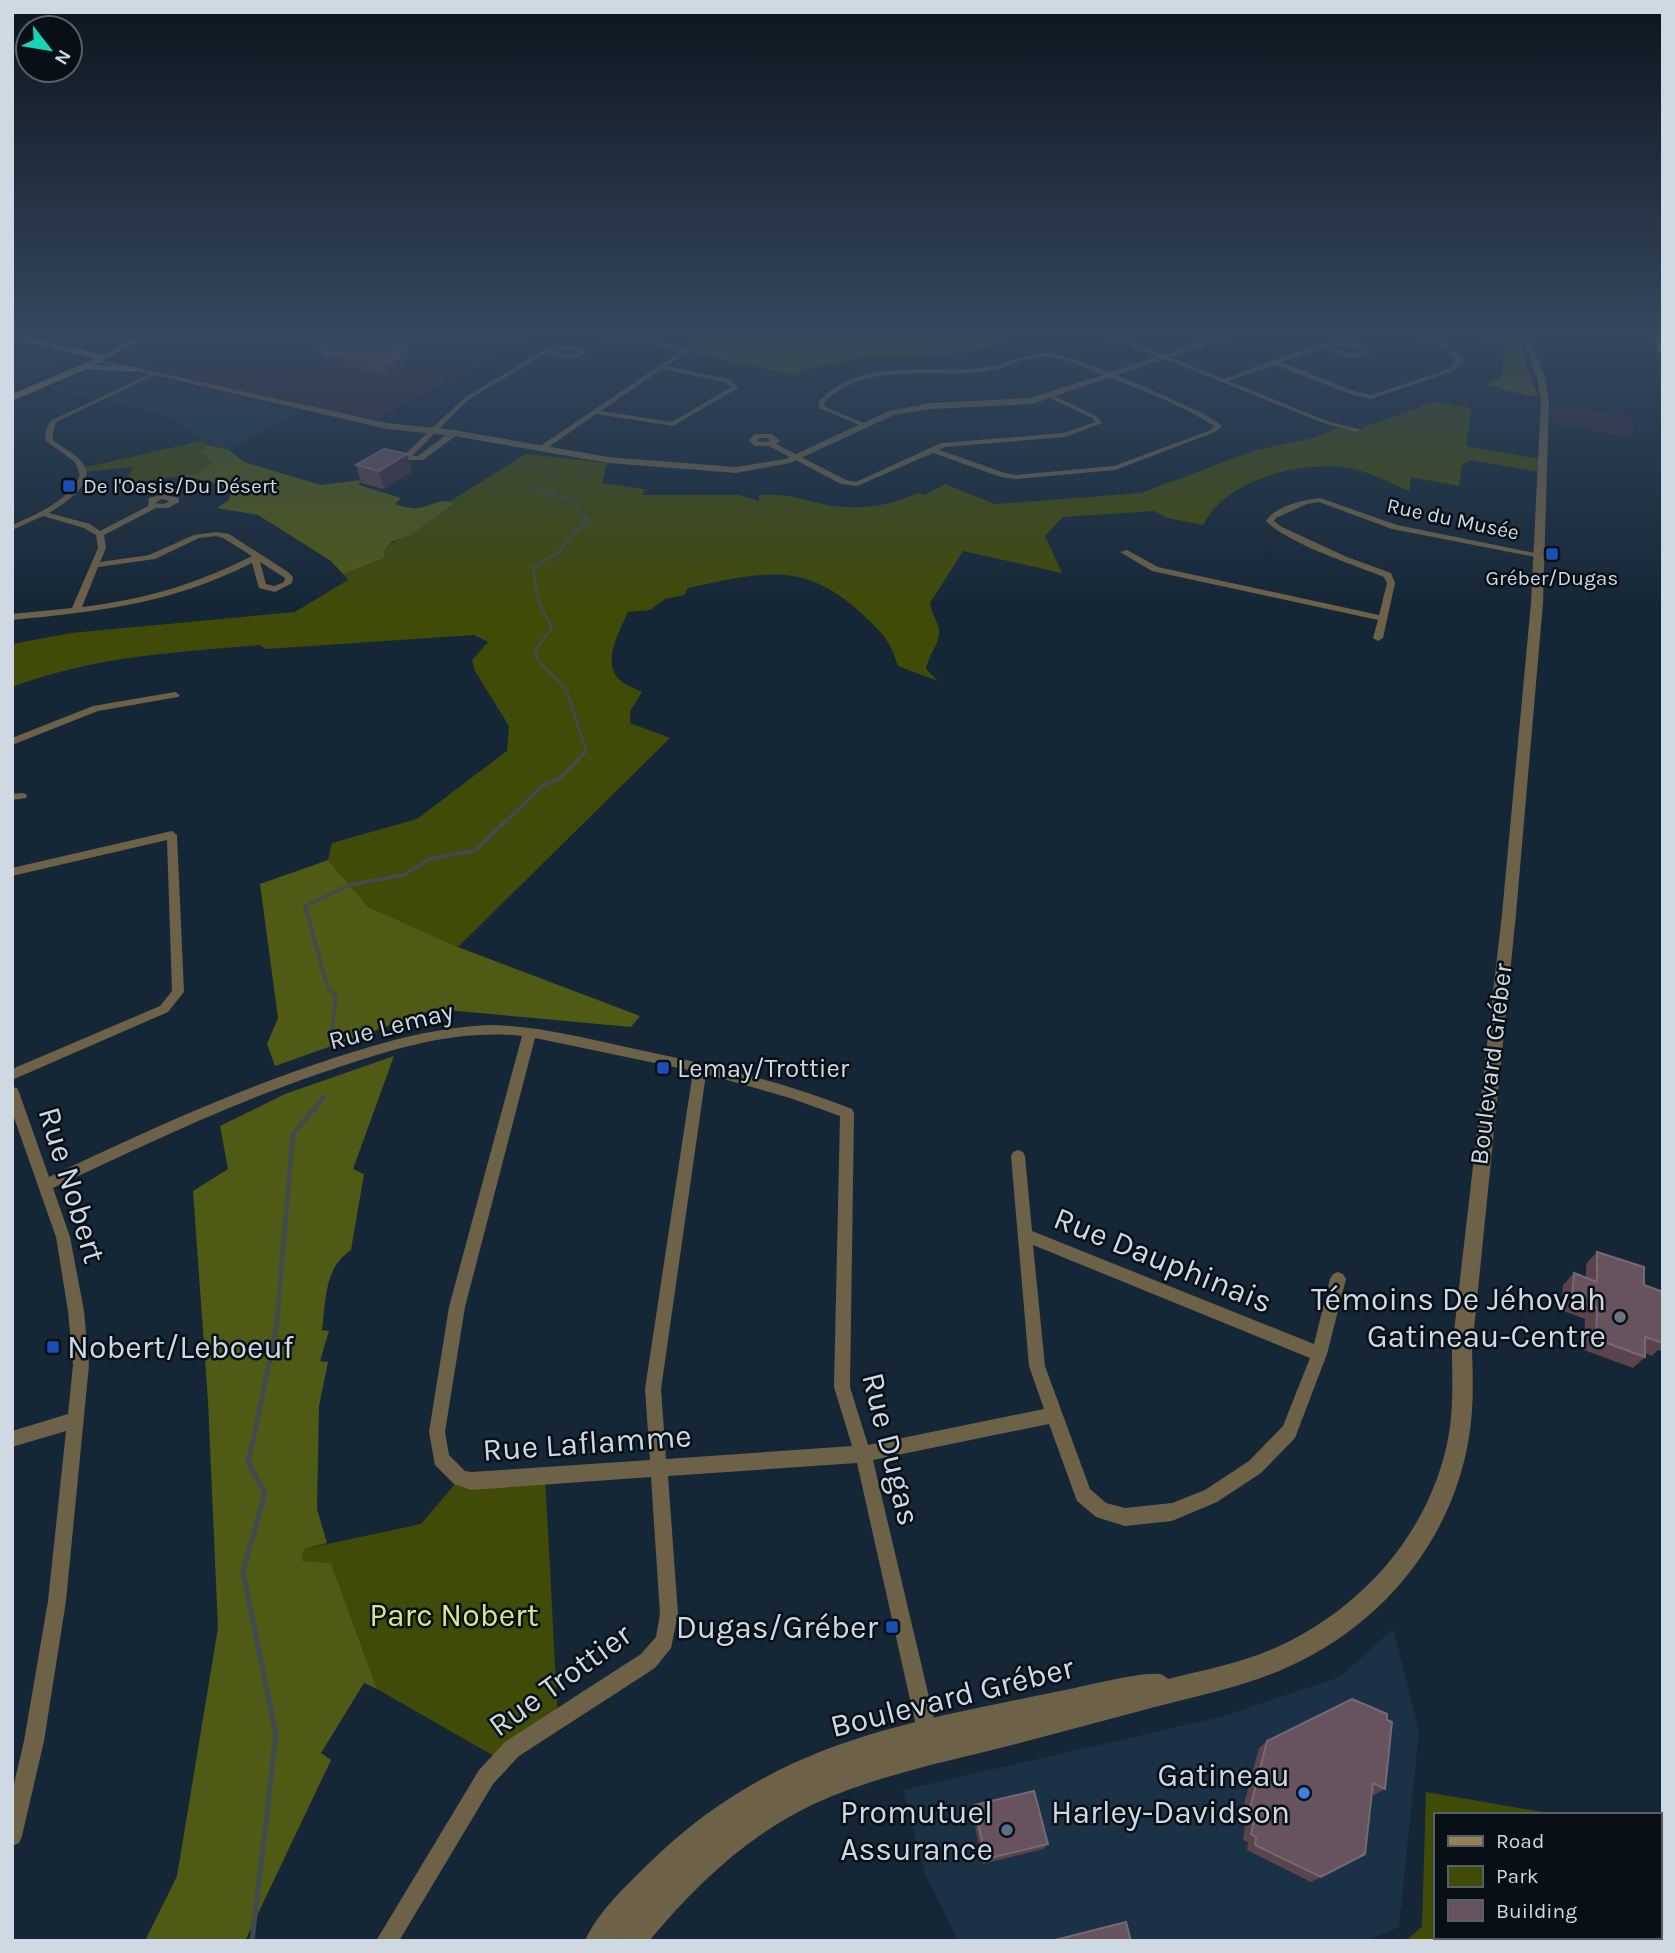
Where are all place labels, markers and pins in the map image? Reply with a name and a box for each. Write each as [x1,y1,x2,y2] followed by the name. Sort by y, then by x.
[83,474,277,498] place label: De l'Oasis/Du Désert
[61,478,77,494] marker: De l'Oasis/Du Désert
[1544,546,1560,562] marker: Gréber/Dugas
[1486,566,1618,590] place label: Gréber/Dugas
[677,1053,850,1084] place label: Lemay/Trottier
[655,1060,671,1076] marker: Lemay/Trottier
[1311,1281,1606,1355] place label: Témoins De Jéhovah Gatineau-Centre
[1612,1309,1628,1325] marker: Témoins De Jéhovah Gatineau-Centre
[67,1329,295,1366] place label: Nobert/Leboeuf
[45,1339,61,1355] marker: Nobert/Leboeuf
[676,1609,878,1646] place label: Dugas/Gréber
[884,1619,900,1635] marker: Dugas/Gréber
[1051,1757,1290,1831] place label: Gatineau Harley-Davidson
[1296,1785,1312,1801] marker: Gatineau Harley-Davidson
[840,1794,993,1868] place label: Promutuel Assurance
[999,1822,1015,1838] marker: Promutuel Assurance

